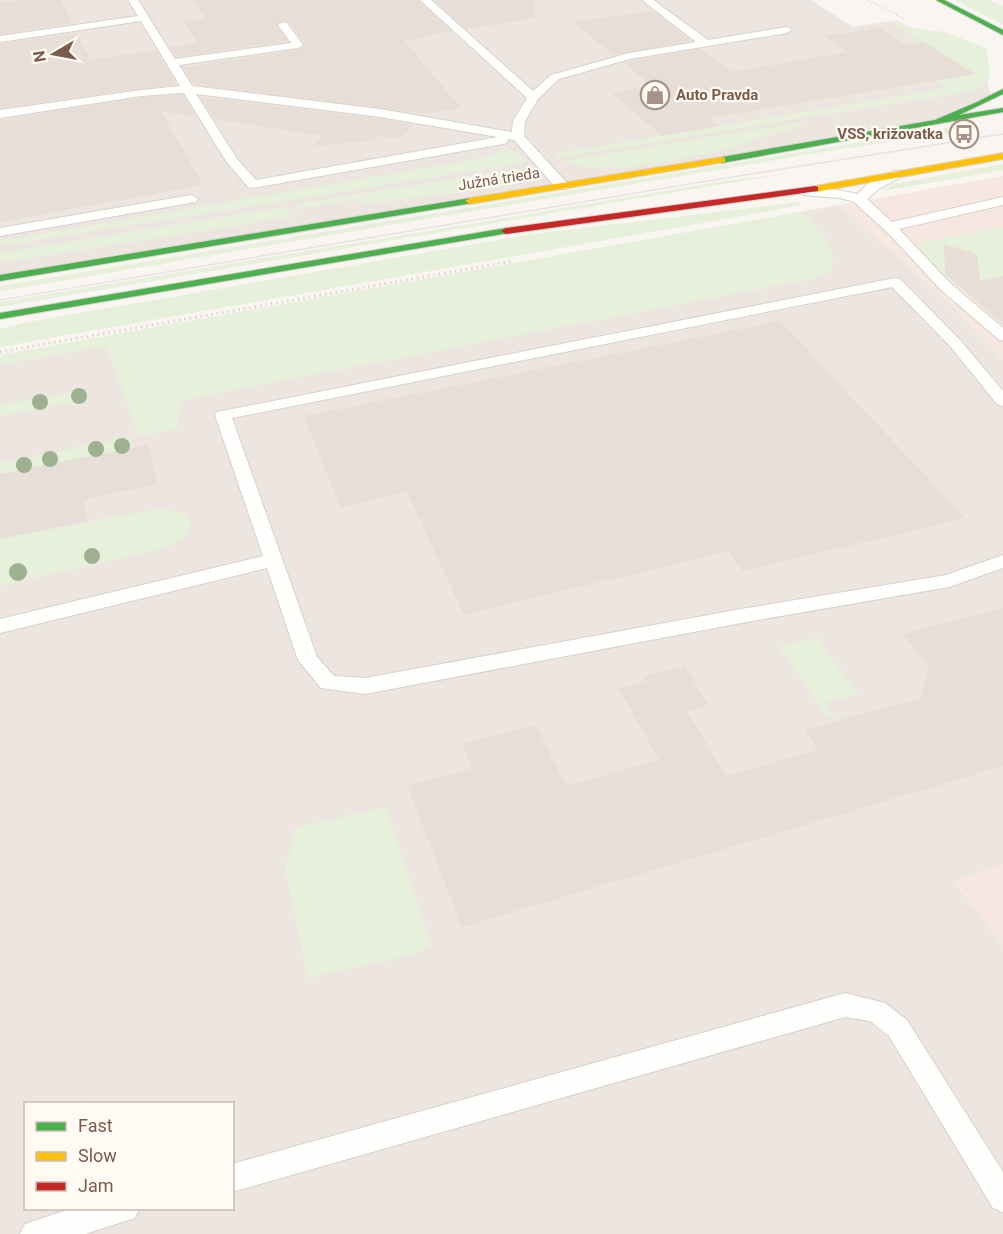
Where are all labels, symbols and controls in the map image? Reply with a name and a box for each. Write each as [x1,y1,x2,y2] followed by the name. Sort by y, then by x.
[24,24,84,84] north arrow
[29,49,50,64] text: N
[639,79,671,111] shop icon: Auto Pravda
[676,86,758,104] place label: Auto Pravda
[948,118,980,150] bus stop icon: VSS, križovatka
[837,125,943,143] place label: VSS, križovatka
[457,164,541,194] street label: Južná trieda
[24,1102,234,1210] legend
[78,1115,113,1136] text: Fast
[78,1145,117,1166] text: Slow
[78,1175,114,1196] text: Jam

